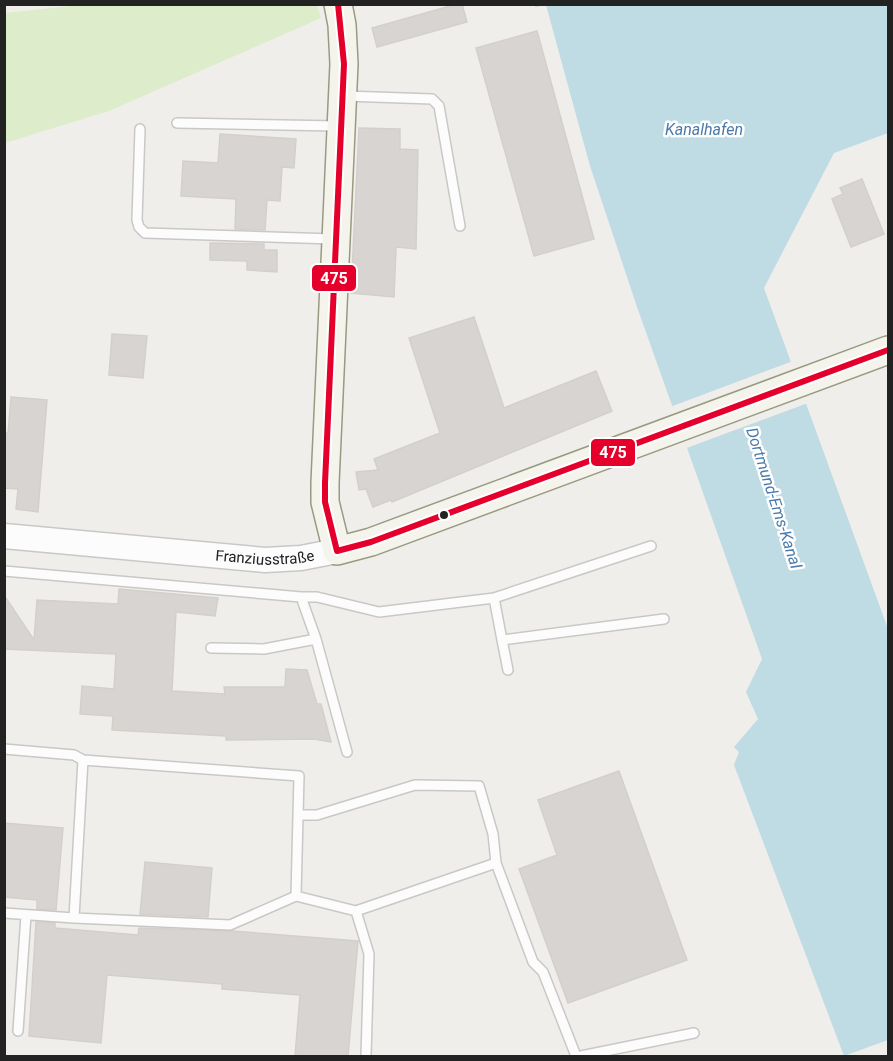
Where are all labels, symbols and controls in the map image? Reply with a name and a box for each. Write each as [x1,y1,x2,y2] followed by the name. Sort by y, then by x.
[665,120,743,139] water label: Kanalhafen
[311,264,357,292] line badge: 475
[320,269,348,288] text: 475
[742,425,806,571] water label: Dortmund-Ems-Kanal
[590,438,636,467] line badge: 475
[599,443,627,462] text: 475
[438,509,450,521] unlabelled marker
[215,546,316,569] street label: Franziusstraße

